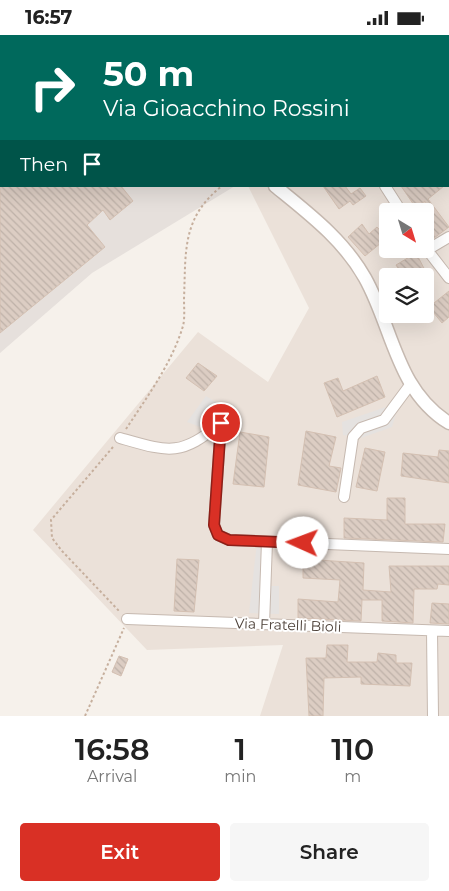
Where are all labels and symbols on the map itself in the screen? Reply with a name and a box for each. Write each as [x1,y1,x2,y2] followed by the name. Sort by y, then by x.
[379,203,434,257] north arrow
[200,402,242,444] pin
[276,516,328,568] position arrow
[234,614,342,636] street label: Via Fratelli Bioli

